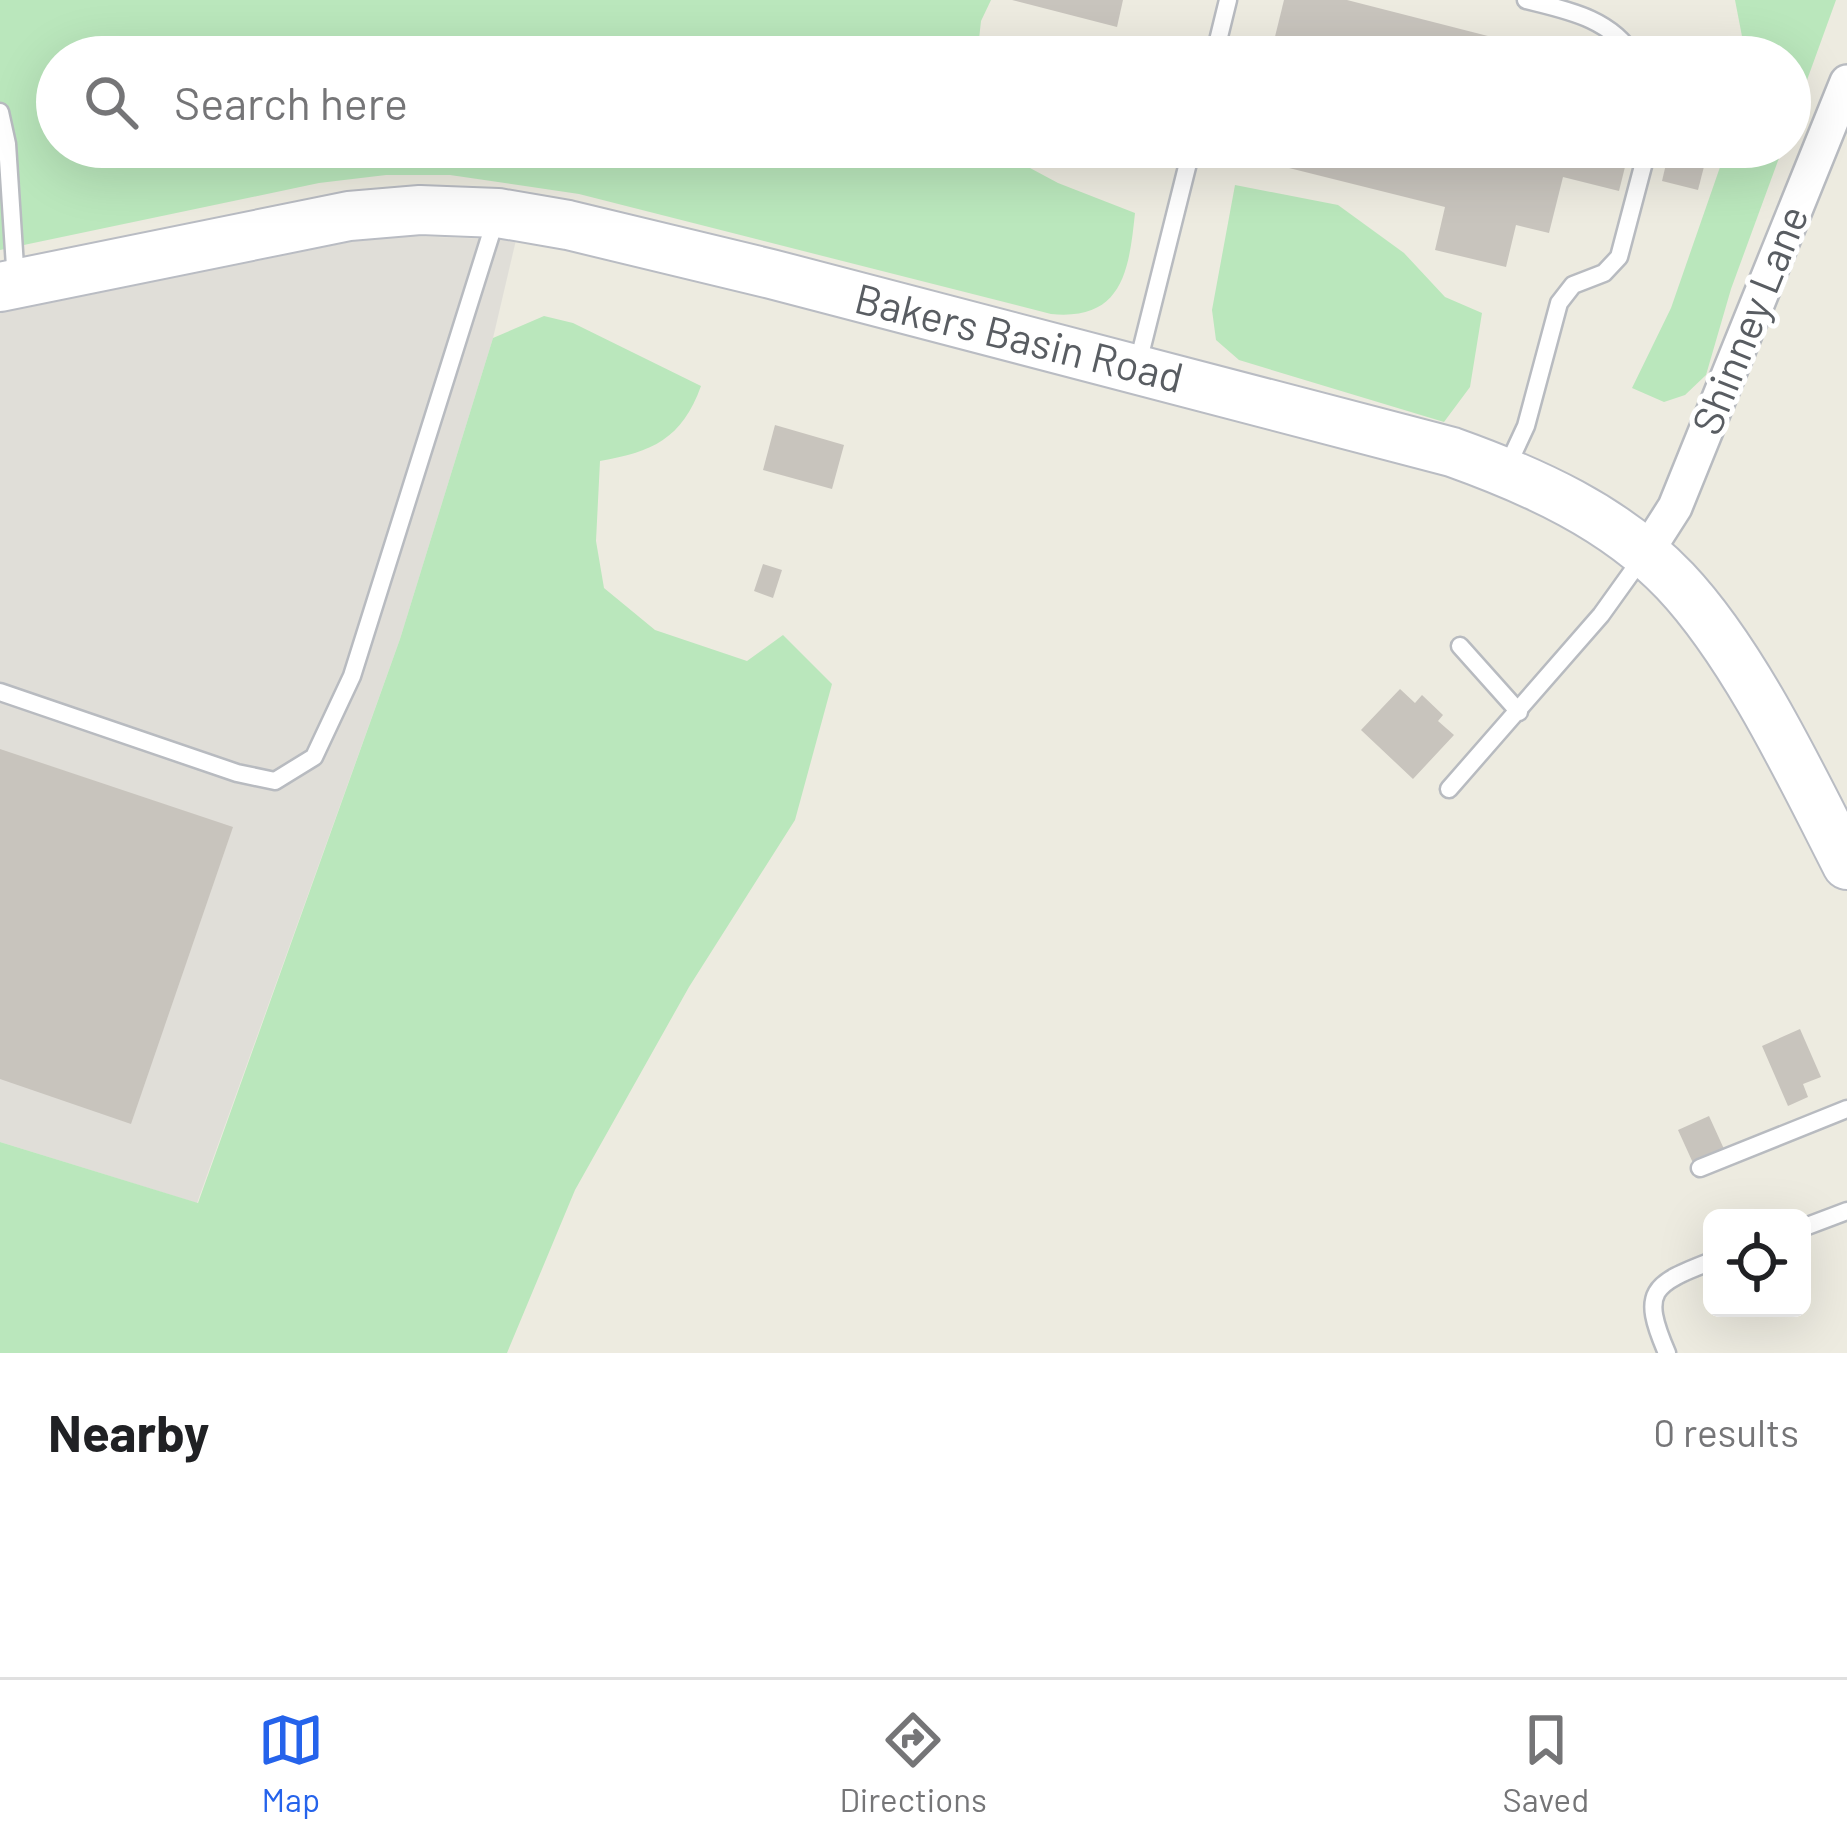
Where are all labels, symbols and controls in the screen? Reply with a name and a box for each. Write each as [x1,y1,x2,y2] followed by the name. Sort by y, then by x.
[36,36,1811,168] search box
[78,69,144,135] icon: search
[174,75,408,129] text: Search here
[1680,197,1818,441] street label: Shinney Lane
[850,271,1189,401] street label: Bakers Basin Road
[1703,1209,1811,1317] map controls
[1703,1209,1811,1317] button: locate
[48,1401,209,1462] text: Nearby
[1653,1408,1799,1455] text: 0 results
[258,1707,324,1819] tab: Map
[839,1707,987,1819] tab: Directions
[1503,1707,1589,1819] tab: Saved

